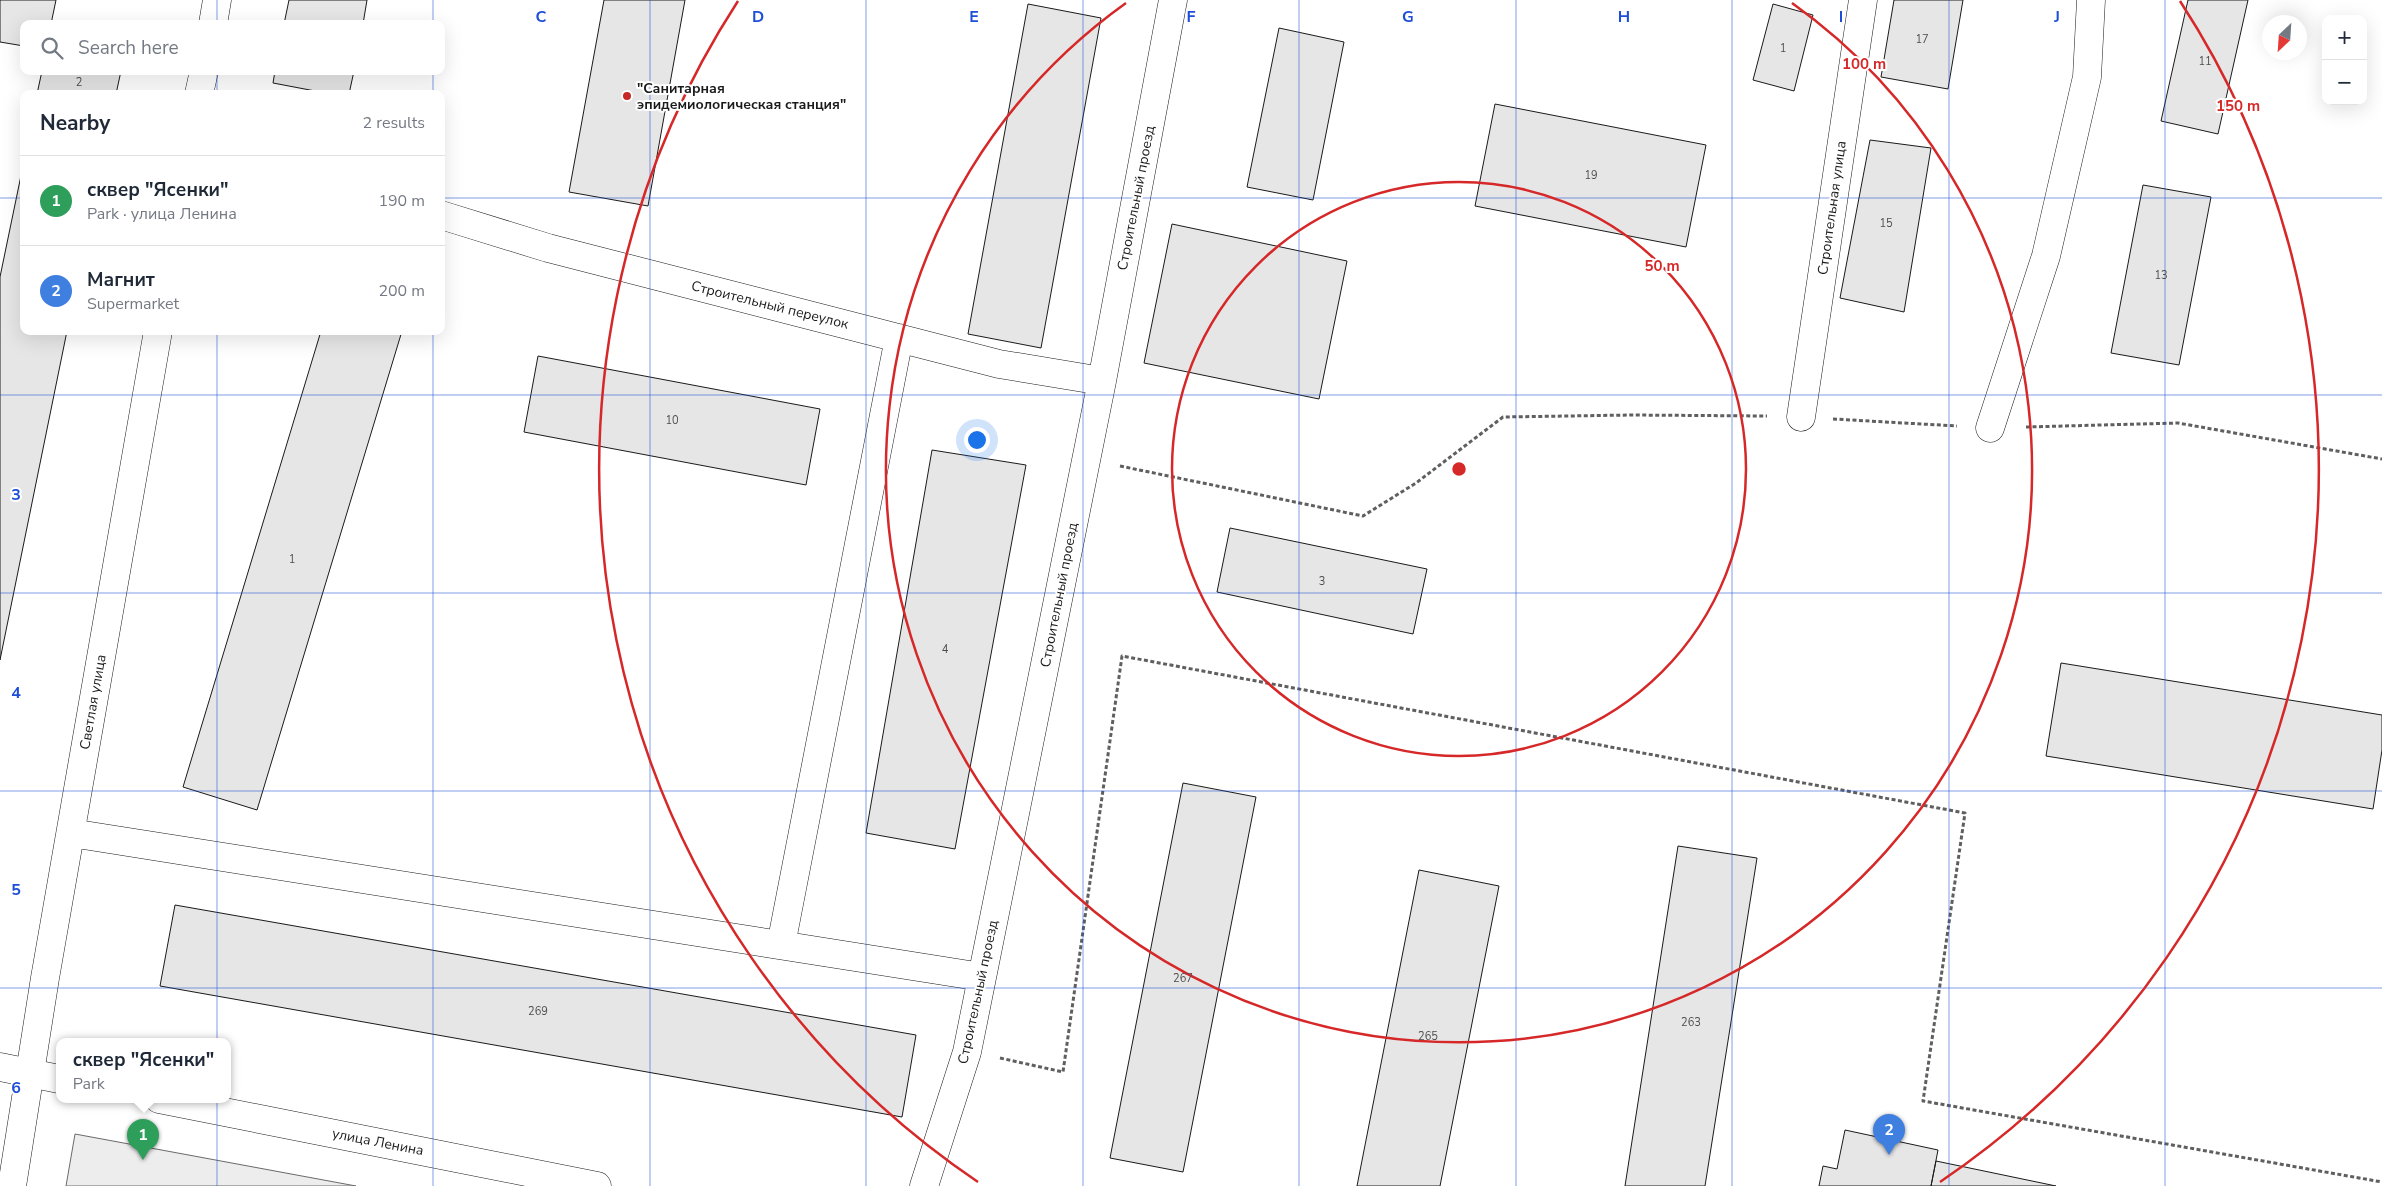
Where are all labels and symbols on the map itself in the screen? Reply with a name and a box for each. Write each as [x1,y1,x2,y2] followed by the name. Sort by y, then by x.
[536,6,547,28] text: C
[752,6,764,28] text: D
[969,6,979,28] text: E
[1187,6,1196,28] text: F
[1402,6,1414,28] text: G
[1618,6,1630,28] text: H
[1839,6,1843,28] text: I
[2053,6,2060,28] text: J
[2262,15,2307,60] north arrow
[1915,32,1929,47] house number: 17
[1780,41,1786,56] house number: 1
[1842,54,1886,74] text: 100 m
[2198,54,2212,69] house number: 11
[76,75,82,90] house number: 2
[637,79,846,114] place label: "Санитарная эпидемиологическая станция"
[621,90,633,102] marker: "Санитарная эпидемиологическая станция"
[2216,96,2260,116] text: 150 m
[1113,124,1159,272] street label: Строительный проезд
[1813,140,1851,276] street label: Строительная улица
[1584,168,1598,183] house number: 19
[1879,216,1893,231] house number: 15
[1644,256,1680,276] text: 50 m
[2154,268,2168,283] house number: 13
[689,276,851,334] street label: Строительный переулок
[665,413,679,428] house number: 10
[964,427,990,453] your location
[1450,460,1468,478] centre of rings
[11,484,21,506] text: 3
[1036,521,1082,669] street label: Строительный проезд
[289,552,295,567] house number: 1
[1319,574,1325,589] house number: 3
[942,642,949,657] house number: 4
[75,653,111,751] street label: Светлая улица
[11,682,21,704] text: 4
[11,879,21,901] text: 5
[953,918,1003,1066] street label: Строительный проезд
[1173,971,1193,986] house number: 267
[528,1004,548,1019] house number: 269
[1681,1015,1701,1030] house number: 263
[1418,1029,1438,1044] house number: 265
[11,1077,21,1099] text: 6
[1873,1114,1905,1155] pin: 2
[127,1119,159,1160] pin: 1
[331,1124,425,1160] street label: улица Ленина

